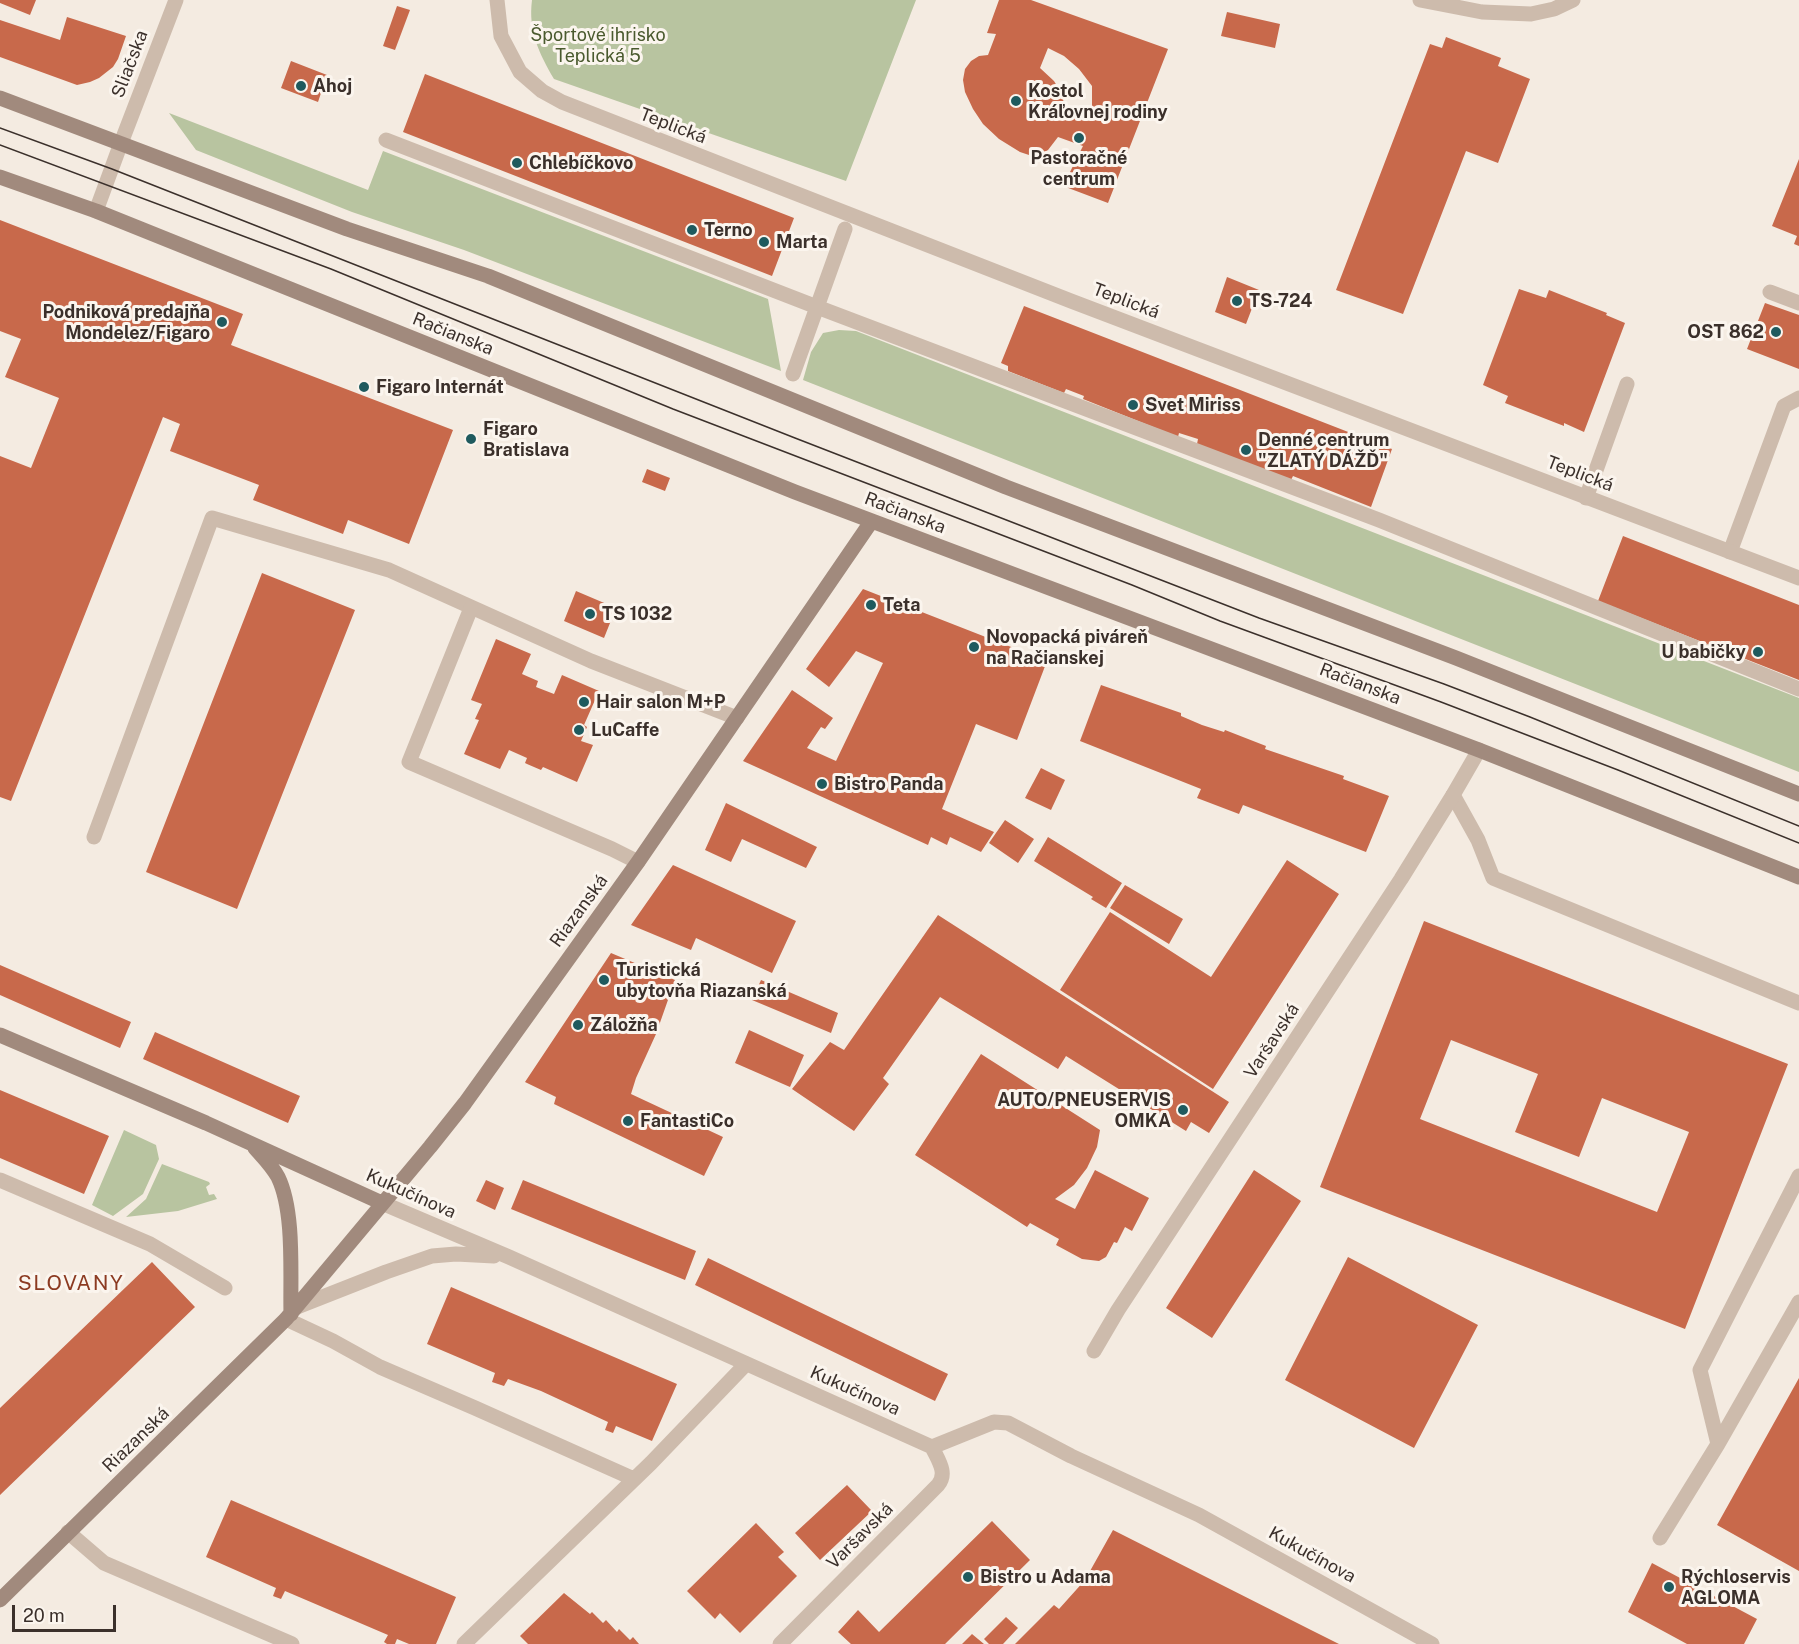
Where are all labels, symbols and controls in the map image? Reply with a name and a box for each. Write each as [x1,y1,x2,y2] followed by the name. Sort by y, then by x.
[530,24,666,66] park label: Športové ihrisko Teplická 5
[107,27,153,101] street label: Sliačska
[313,75,352,97] place label: Ahoj
[294,79,308,93] marker: Ahoj
[1028,80,1168,122] place label: Kostol Kráľovnej rodiny
[1009,94,1023,108] marker: Kostol Kráľovnej rodiny
[637,103,709,149] street label: Teplická
[1072,131,1086,145] marker: Pastoračné centrum
[1031,147,1127,190] place label: Pastoračné centrum
[529,152,633,174] place label: Chlebíčkovo
[510,156,524,170] marker: Chlebíčkovo
[704,219,753,241] place label: Terno
[685,223,699,237] marker: Terno
[776,231,828,253] place label: Marta
[757,235,771,249] marker: Marta
[1090,278,1162,324] street label: Teplická
[1249,290,1312,312] place label: TS-724
[1230,294,1244,308] marker: TS-724
[42,301,210,344] place label: Podniková predajňa Mondelez/Figaro
[409,308,497,360] street label: Račianska
[215,315,229,329] marker: Podniková predajňa Mondelez/Figaro
[1687,321,1764,343] place label: OST 862
[1769,325,1783,339] marker: OST 862
[376,376,504,398] place label: Figaro Internát
[357,380,371,394] marker: Figaro Internát
[1145,394,1241,416] place label: Svet Miriss
[1126,398,1140,412] marker: Svet Miriss
[483,418,569,460] place label: Figaro Bratislava
[1258,429,1389,472] place label: Denné centrum "ZLATÝ DÁŽĎ"
[464,432,478,446] marker: Figaro Bratislava
[1239,443,1253,457] marker: Denné centrum "ZLATÝ DÁŽĎ"
[1544,451,1616,497] street label: Teplická
[861,488,949,538] street label: Račianska
[883,594,920,616] place label: Teta
[864,598,878,612] marker: Teta
[602,603,672,625] place label: TS 1032
[583,607,597,621] marker: TS 1032
[986,626,1148,668] place label: Novopacká piváreň na Račianskej
[967,640,981,654] marker: Novopacká piváreň na Račianskej
[1661,641,1746,663] place label: U babičky
[1751,645,1765,659] marker: U babičky
[1316,659,1404,709] street label: Račianska
[596,691,725,713] place label: Hair salon M+P
[577,695,591,709] marker: Hair salon M+P
[591,719,659,741] place label: LuCaffe
[572,723,586,737] marker: LuCaffe
[834,773,943,795] place label: Bistro Panda
[815,777,829,791] marker: Bistro Panda
[545,871,613,951] street label: Riazanská
[616,959,787,1002] place label: Turistická ubytovňa Riazanská
[597,973,611,987] marker: Turistická ubytovňa Riazanská
[1240,1000,1304,1082] street label: Varšavská
[590,1014,658,1036] place label: Záložňa
[571,1018,585,1032] marker: Záložňa
[997,1089,1171,1132] place label: AUTO/PNEUSERVIS OMKA
[1176,1103,1190,1117] marker: AUTO/PNEUSERVIS OMKA
[640,1110,734,1132] place label: FantastiCo
[621,1114,635,1128] marker: FantastiCo
[363,1165,459,1223] street label: Kukučínova
[18,1271,124,1297] district label: SLOVANY
[807,1362,903,1420] street label: Kukučínova
[98,1403,174,1477] street label: Riazanská
[822,1498,898,1574] street label: Varšavská
[1265,1522,1359,1588] street label: Kukučínova
[980,1566,1111,1588] place label: Bistro u Adama
[1681,1566,1791,1608] place label: Rýchloservis AGLOMA
[961,1570,975,1584] marker: Bistro u Adama
[1662,1580,1676,1594] marker: Rýchloservis AGLOMA
[15,1593,118,1631] scale bar
[23,1605,65,1626] text: 20 m

